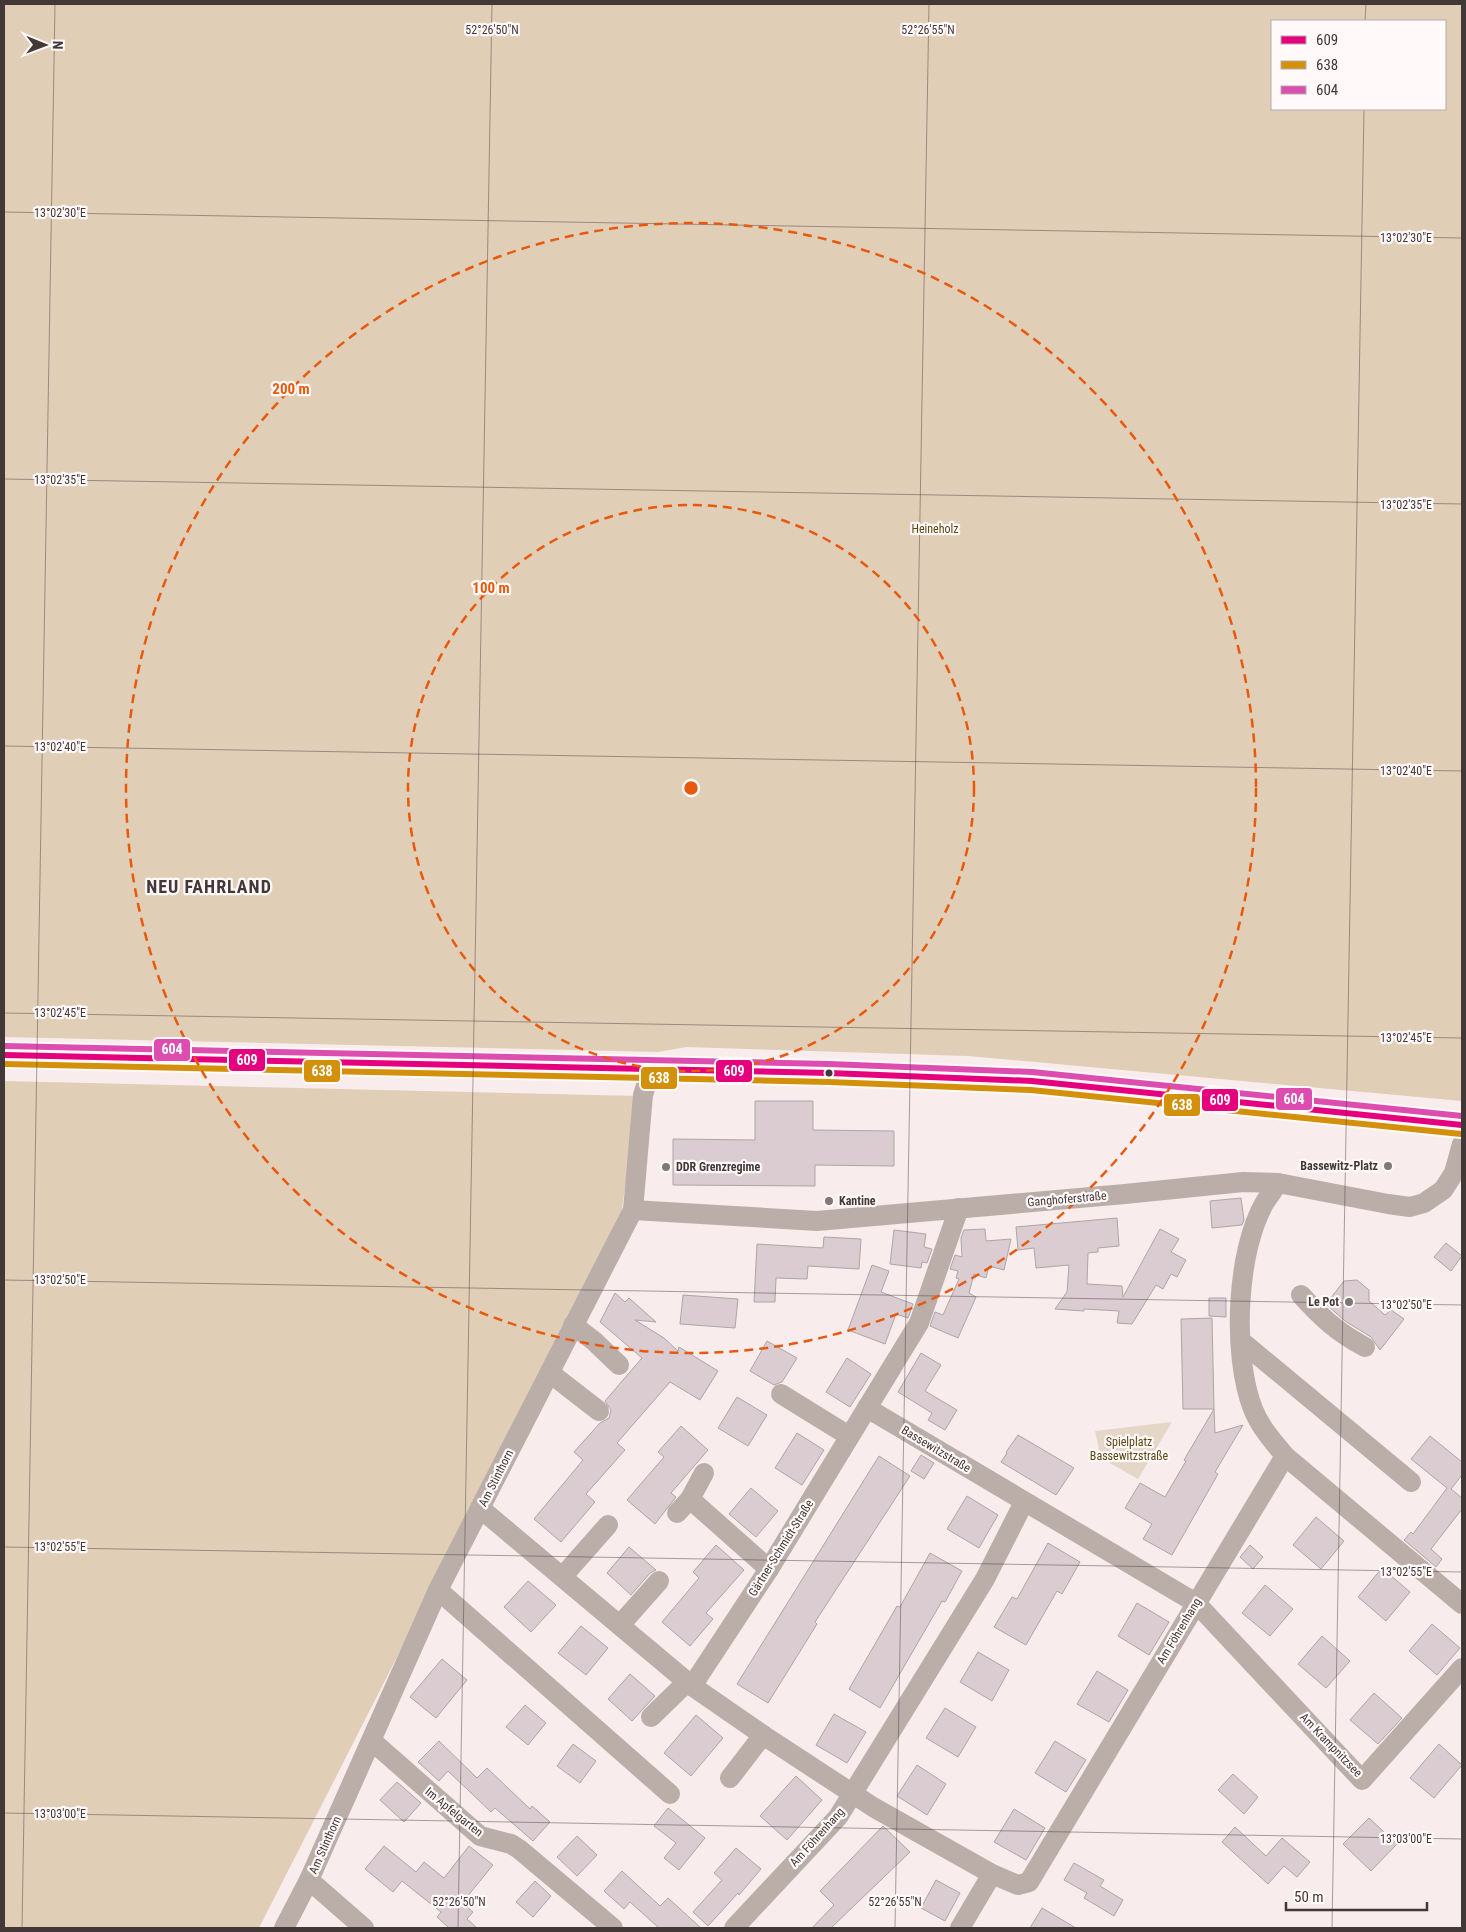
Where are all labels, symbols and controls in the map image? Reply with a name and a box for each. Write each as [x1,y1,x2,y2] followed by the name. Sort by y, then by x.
[20,20,70,70] north arrow
[1271,20,1446,110] legend
[465,23,519,37] text: 52°26'50"N
[901,23,955,37] text: 52°26'55"N
[1316,31,1338,49] text: 609
[50,41,66,50] text: N
[1316,56,1338,74] text: 638
[1316,81,1338,99] text: 604
[34,206,86,220] text: 13°02'30"E
[1380,231,1432,245] text: 13°02'30"E
[272,380,310,398] text: 200 m
[34,473,86,487] text: 13°02'35"E
[1380,498,1432,512] text: 13°02'35"E
[911,522,959,536] park label: Heineholz
[472,579,510,597] text: 100 m
[34,740,86,754] text: 13°02'40"E
[1380,764,1432,778] text: 13°02'40"E
[682,779,700,797] centre of rings
[146,876,272,897] district label: NEU FAHRLAND
[34,1006,86,1020] text: 13°02'45"E
[1380,1031,1432,1045] text: 13°02'45"E
[153,1038,191,1062] line badge: 604
[161,1041,183,1057] text: 604
[228,1048,266,1072] line badge: 609
[236,1052,258,1068] text: 609
[303,1059,341,1083] line badge: 638
[715,1059,753,1083] line badge: 609
[311,1063,333,1079] text: 638
[723,1063,745,1079] text: 609
[640,1066,678,1090] line badge: 638
[824,1068,834,1078] unlabelled marker
[648,1070,670,1086] text: 638
[1275,1087,1313,1111] line badge: 604
[1201,1088,1239,1112] line badge: 609
[1283,1091,1305,1107] text: 604
[1209,1092,1231,1108] text: 609
[1163,1093,1201,1117] line badge: 638
[1171,1097,1193,1113] text: 638
[1300,1159,1378,1173] place label: Bassewitz-Platz
[676,1160,760,1174] place label: DDR Grenzregime
[1382,1160,1394,1172] marker: Bassewitz-Platz
[660,1161,672,1173] marker: DDR Grenzregime
[1027,1189,1108,1209] street label: Ganghoferstraße
[839,1194,876,1208] place label: Kantine
[823,1195,835,1207] marker: Kantine
[34,1273,86,1287] text: 13°02'50"E
[1308,1295,1339,1309] place label: Le Pot
[1343,1296,1355,1308] marker: Le Pot
[1380,1298,1432,1312] text: 13°02'50"E
[899,1423,973,1475] street label: Bassewitzstraße
[1090,1435,1169,1463] park label: Spielplatz Bassewitzstraße
[476,1447,516,1509] street label: Am Stinthorn
[746,1497,817,1599] street label: Gärtner-Schmidt-Straße
[34,1540,86,1554] text: 13°02'55"E
[1380,1565,1432,1579] text: 13°02'55"E
[1154,1595,1204,1667] street label: Am Föhrenhang
[1297,1710,1365,1780] street label: Am Krampnitzsee
[422,1784,486,1840] street label: Im Apfelgarten
[787,1805,847,1869] street label: Am Föhrenhang
[34,1807,86,1821] text: 13°03'00"E
[306,1814,344,1876] street label: Am Stinthorn
[1380,1832,1432,1846] text: 13°03'00"E
[1286,1880,1427,1912] scale bar
[1294,1888,1324,1906] text: 50 m
[432,1895,486,1909] text: 52°26'50"N
[868,1895,922,1909] text: 52°26'55"N

